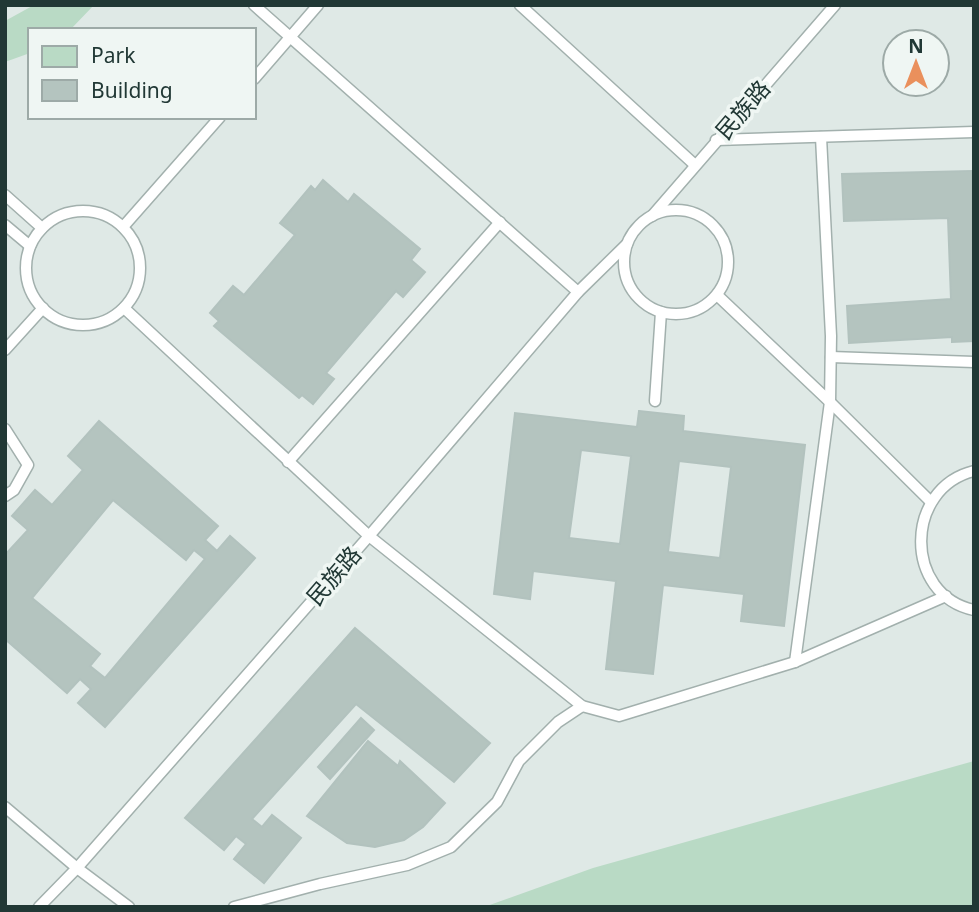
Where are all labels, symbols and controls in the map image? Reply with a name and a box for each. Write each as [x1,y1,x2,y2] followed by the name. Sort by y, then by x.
[28,28,256,119] legend
[881,28,951,98] north arrow
[908,33,924,59] text: N
[91,41,136,69] text: Park
[708,73,777,146] street label: 民族路
[91,76,173,104] text: Building
[299,539,368,612] street label: 民族路

